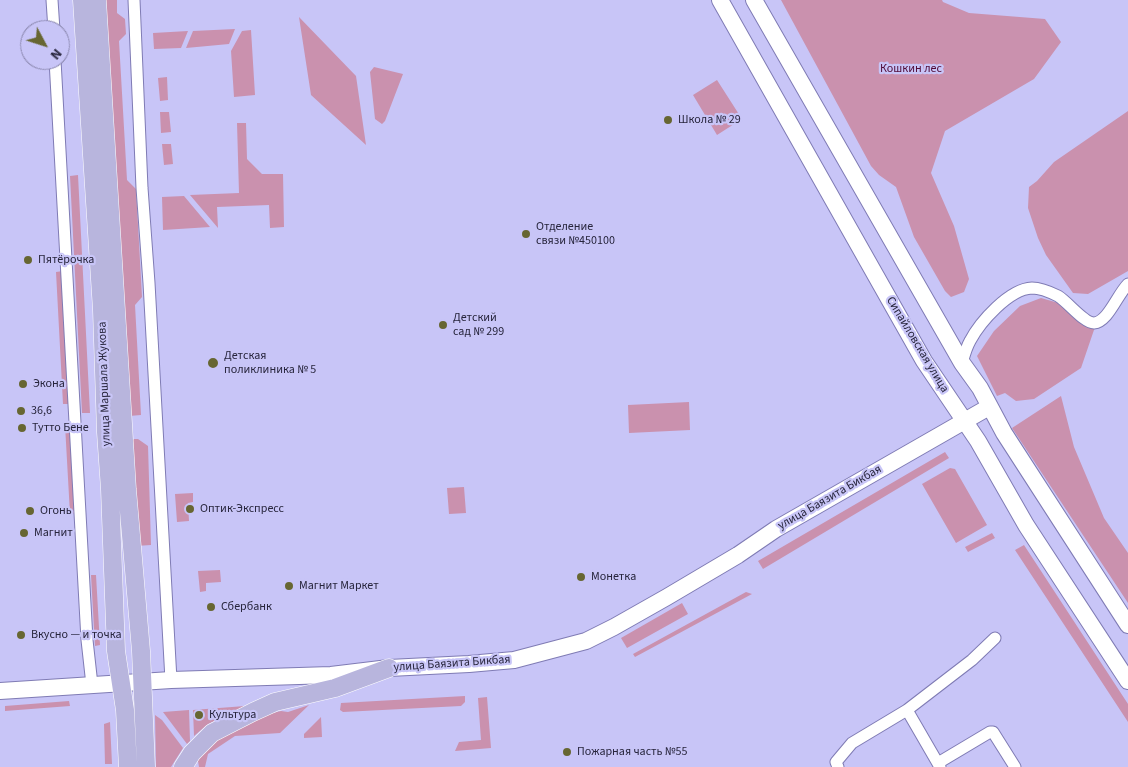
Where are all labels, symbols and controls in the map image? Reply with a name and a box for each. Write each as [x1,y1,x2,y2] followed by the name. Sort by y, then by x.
[20,20,70,70] north arrow
[45,44,66,64] text: N
[880,62,942,76] park label: Кошкин лес
[678,113,741,127] place label: Школа № 29
[662,114,674,126] marker: Школа № 29
[536,220,615,248] place label: Отделение связи №450100
[520,228,532,240] marker: Отделение связи №450100
[38,253,94,267] place label: Пятёрочка
[22,254,34,266] marker: Пятёрочка
[883,294,951,396] street label: Сипайловская улица
[453,311,504,339] place label: Детский сад № 299
[437,319,449,331] marker: Детский сад № 299
[96,321,114,447] street label: улица Маршала Жукова
[224,349,316,377] place label: Детская поликлиника № 5
[206,356,220,370] marker: Детская поликлиника № 5
[33,377,65,391] place label: Экона
[17,378,29,390] marker: Экона
[31,404,52,418] place label: 36,6
[15,405,27,417] marker: 36,6
[32,421,89,435] place label: Тутто Бене
[16,422,28,434] marker: Тутто Бене
[776,462,884,534] street label: улица Баязита Бикбая
[200,502,284,516] place label: Оптик-Экспресс
[184,503,196,515] marker: Оптик-Экспресс
[40,504,72,518] place label: Огонь
[24,505,36,517] marker: Огонь
[34,526,73,540] place label: Магнит
[18,527,30,539] marker: Магнит
[591,570,636,584] place label: Монетка
[575,571,587,583] marker: Монетка
[299,579,379,593] place label: Магнит Маркет
[283,580,295,592] marker: Магнит Маркет
[221,600,272,614] place label: Сбербанк
[205,601,217,613] marker: Сбербанк
[31,628,122,642] place label: Вкусно — и точка
[15,629,27,641] marker: Вкусно — и точка
[393,653,511,675] street label: улица Баязита Бикбая
[209,708,256,722] place label: Культура
[193,709,205,721] marker: Культура
[577,745,687,759] place label: Пожарная часть №55
[561,746,573,758] marker: Пожарная часть №55

